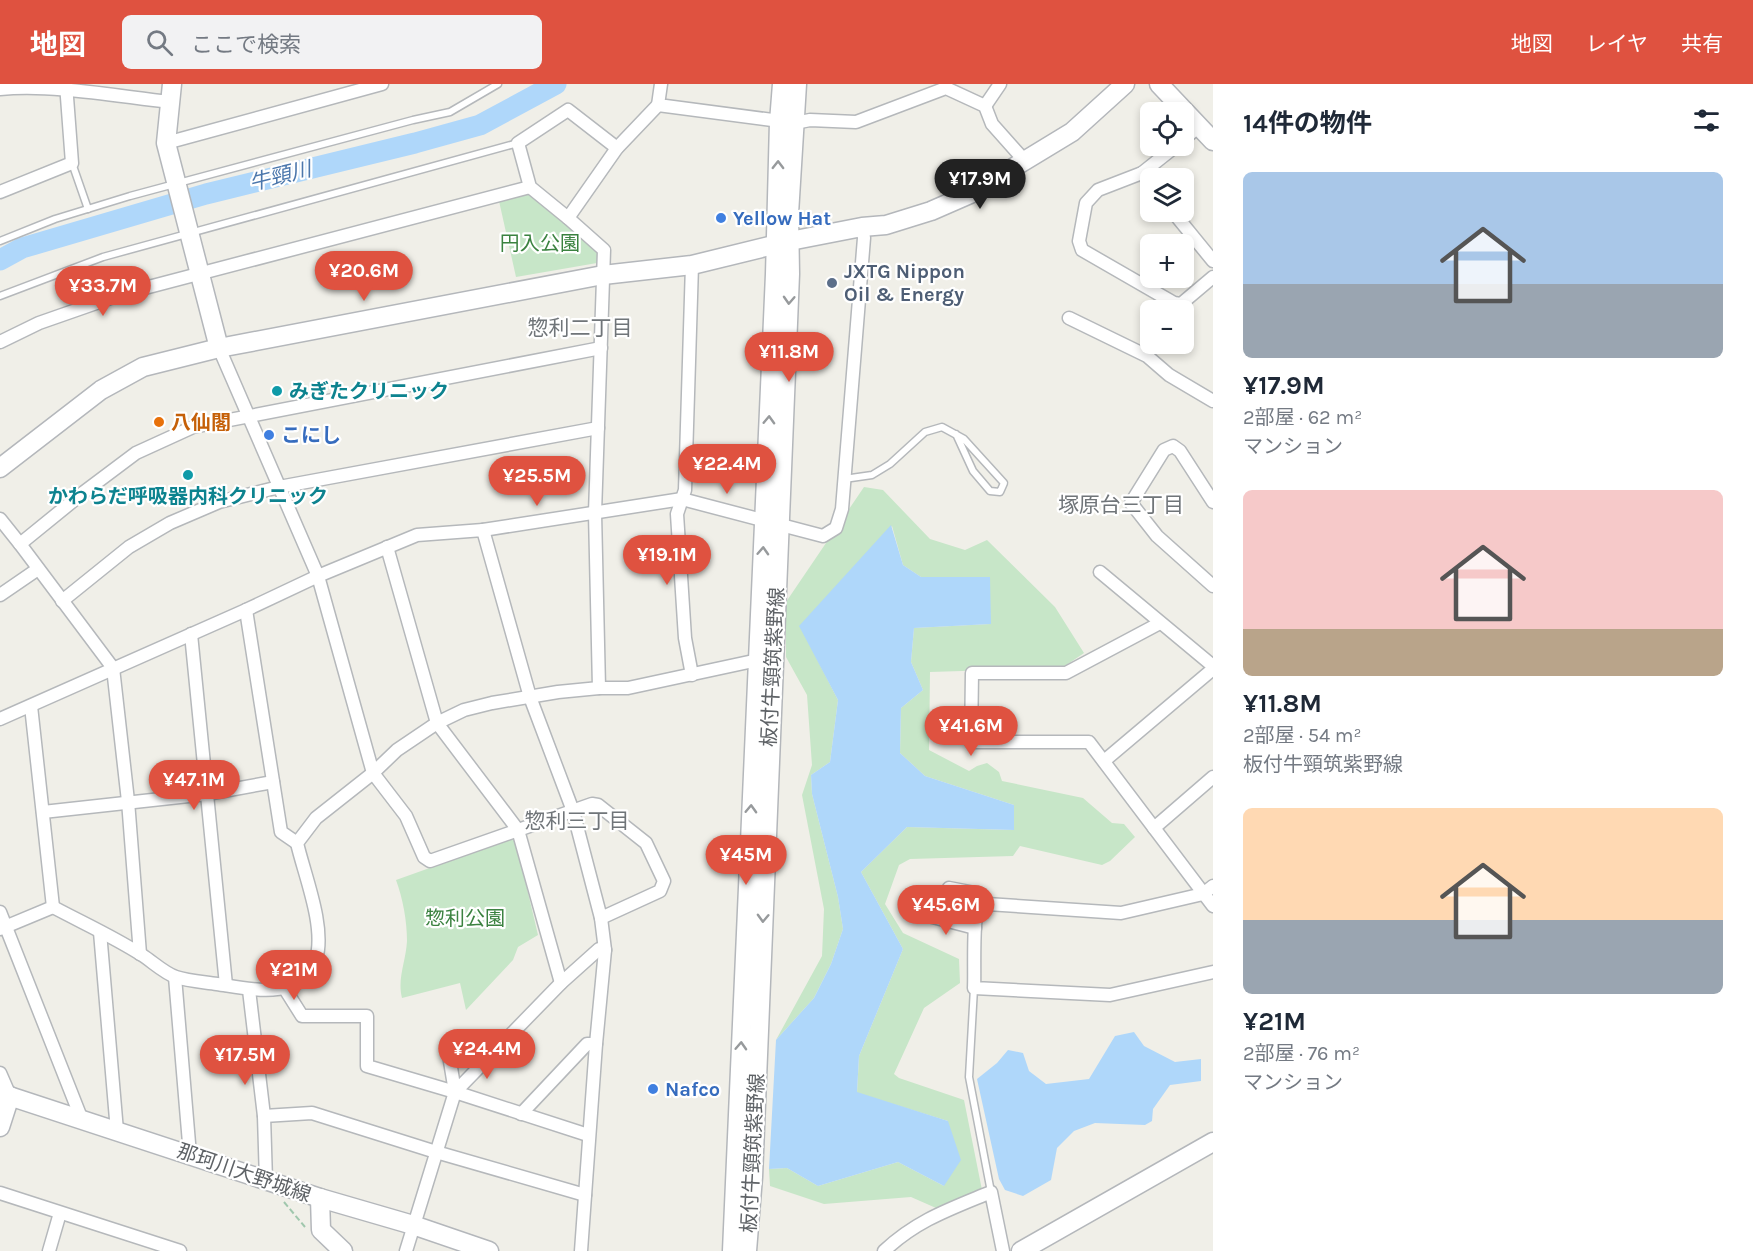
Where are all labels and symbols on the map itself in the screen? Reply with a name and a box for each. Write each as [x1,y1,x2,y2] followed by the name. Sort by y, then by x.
[247,156,315,195] water label: 牛頸川
[931,159,1029,210] pin: ¥17.9M
[771,161,784,170] one-way arrow
[733,207,831,230] place label: Yellow Hat
[714,211,728,225] marker: Yellow Hat
[500,232,580,255] park label: 円入公園
[315,251,413,302] pin: ¥20.6M
[844,260,965,306] place label: JXTG Nippon Oil & Energy
[54,266,152,317] pin: ¥33.7M
[825,276,839,290] marker: JXTG Nippon Oil & Energy
[782,295,795,304] one-way arrow
[528,316,633,340] district label: 惣利二丁目
[740,332,838,383] pin: ¥11.8M
[289,380,449,403] place label: みぎたクリニック
[270,384,284,398] marker: みぎたクリニック
[171,411,231,434] place label: 八仙閣
[152,415,166,429] marker: 八仙閣
[763,416,776,425] one-way arrow
[281,424,341,447] place label: こにし
[262,428,276,442] marker: こにし
[678,444,776,495] pin: ¥22.4M
[488,456,586,507] pin: ¥25.5M
[181,468,195,482] marker: かわらだ呼吸器内科クリニック
[48,485,328,508] place label: かわらだ呼吸器内科クリニック
[1058,493,1184,517] district label: 塚原台三丁目
[618,535,716,586] pin: ¥19.1M
[757,547,770,556] one-way arrow
[757,587,789,747] street label: 板付牛頸筑紫野線
[922,706,1020,757] pin: ¥41.6M
[145,760,243,811] pin: ¥47.1M
[745,804,757,813] one-way arrow
[525,809,630,833] district label: 惣利三丁目
[710,835,782,886] pin: ¥45M
[897,885,995,936] pin: ¥45.6M
[425,907,505,930] park label: 惣利公園
[756,914,769,923] one-way arrow
[258,950,330,1001] pin: ¥21M
[438,1029,536,1080] pin: ¥24.4M
[196,1035,294,1086] pin: ¥17.5M
[734,1041,747,1050] one-way arrow
[737,1073,769,1233] street label: 板付牛頸筑紫野線
[665,1078,720,1101] place label: Nafco
[646,1082,660,1096] marker: Nafco
[174,1139,314,1207] street label: 那珂川大野城線

